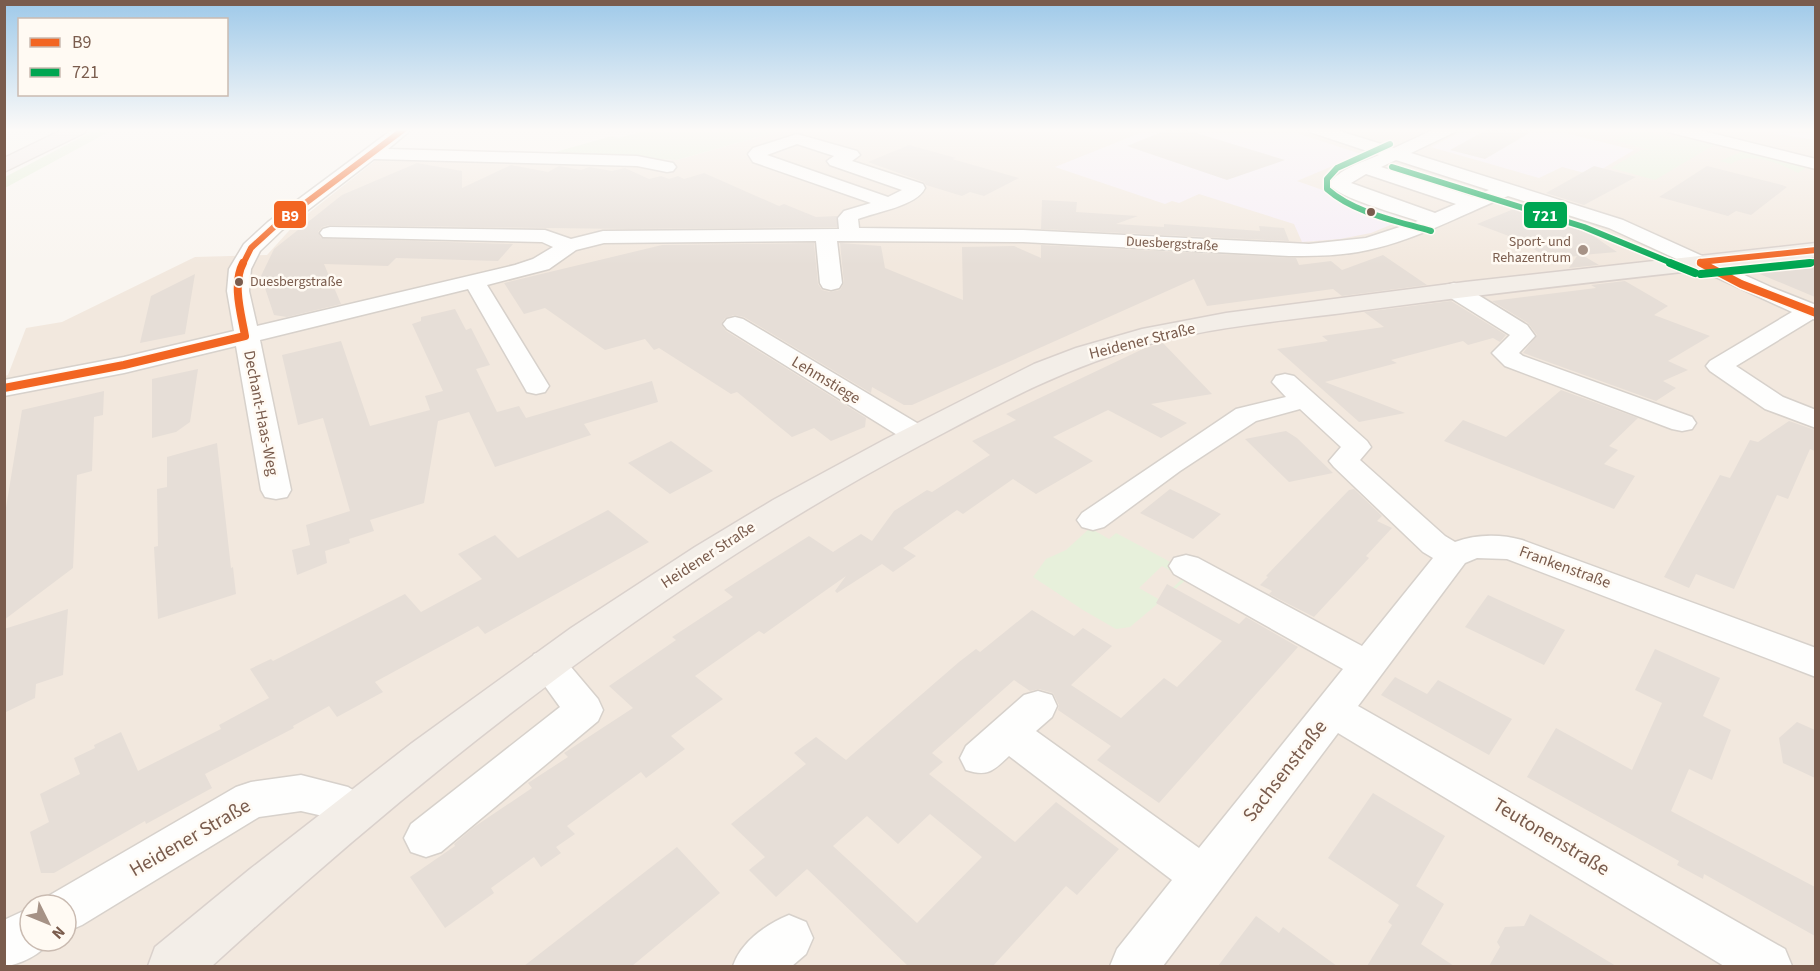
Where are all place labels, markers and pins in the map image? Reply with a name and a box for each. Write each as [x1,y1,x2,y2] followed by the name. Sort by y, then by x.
[1365,206,1377,218] unlabelled marker
[1492,232,1571,268] place label: Sport- und Rehazentrum
[1576,243,1590,257] marker: Sport- und Rehazentrum
[250,272,342,292] place label: Duesbergstraße
[233,276,245,288] marker: Duesbergstraße

